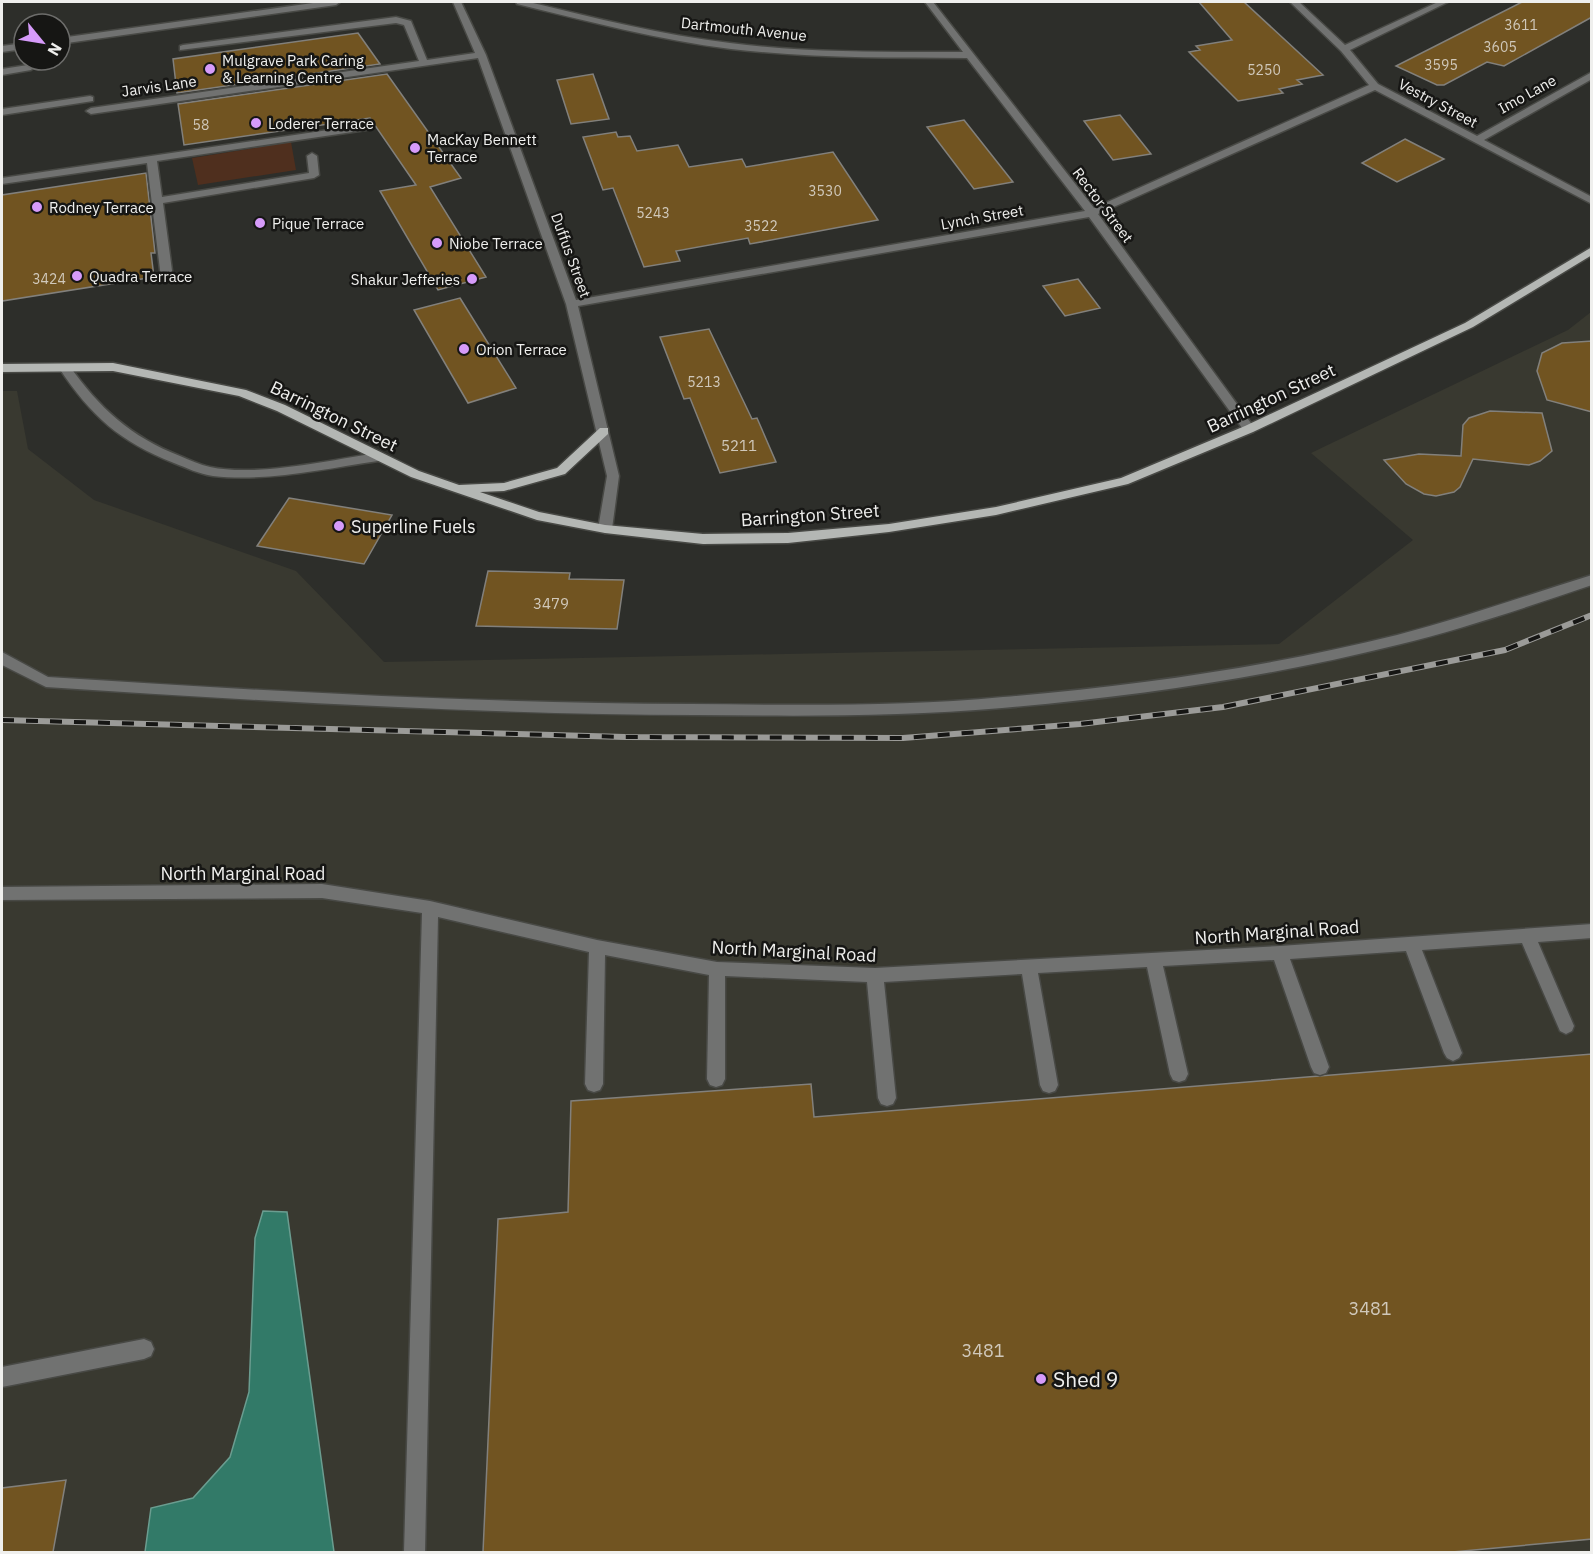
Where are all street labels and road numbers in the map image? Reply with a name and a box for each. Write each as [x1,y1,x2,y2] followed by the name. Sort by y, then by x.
[680,13,808,45] street label: Dartmouth Avenue
[1495,70,1559,118] street label: Imo Lane
[120,71,198,101] street label: Jarvis Lane
[1395,74,1481,132] street label: Vestry Street
[1069,164,1137,246] street label: Rector Street
[939,200,1025,234] street label: Lynch Street
[547,210,595,300] street label: Duffus Street
[1203,358,1339,438] street label: Barrington Street
[266,375,402,457] street label: Barrington Street
[740,499,880,531] street label: Barrington Street
[160,862,326,885] street label: North Marginal Road
[1194,915,1360,949] street label: North Marginal Road
[711,935,877,967] street label: North Marginal Road

